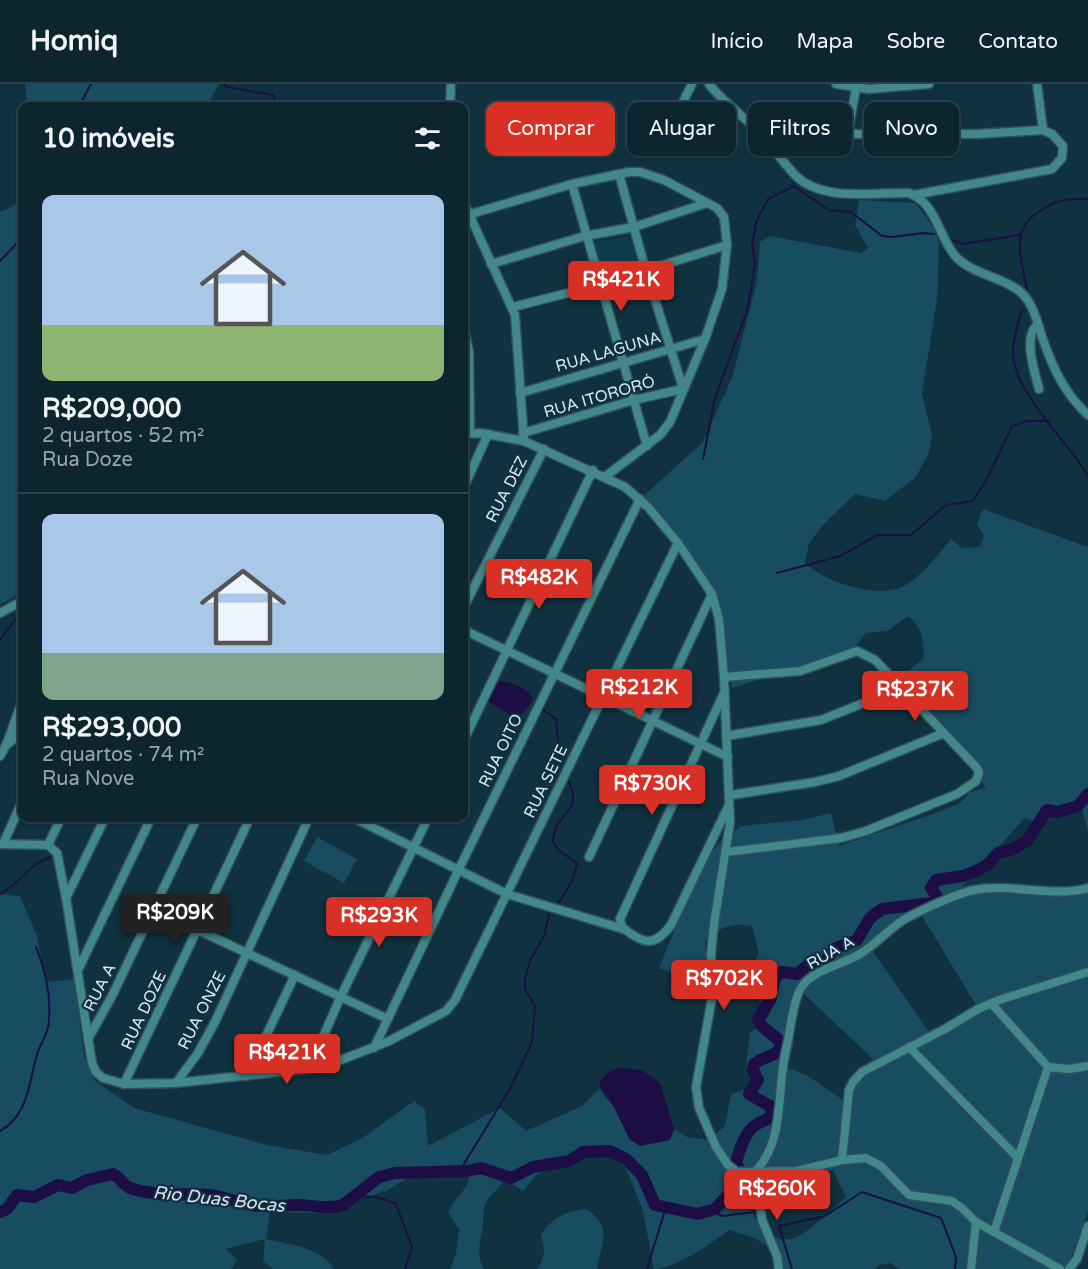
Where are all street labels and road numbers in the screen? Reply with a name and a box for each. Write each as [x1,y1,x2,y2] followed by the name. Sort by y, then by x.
[553,327,663,377] street label: RUA LAGUNA
[541,372,657,422] street label: RUA ITORORÓ
[482,453,532,526] street label: RUA DEZ
[475,710,527,790] street label: RUA OITO
[520,741,572,821] street label: RUA SETE
[803,932,858,974] street label: RUA A
[79,960,120,1015] street label: RUA A
[117,968,171,1053] street label: RUA DOZE
[174,968,230,1053] street label: RUA ONZE

